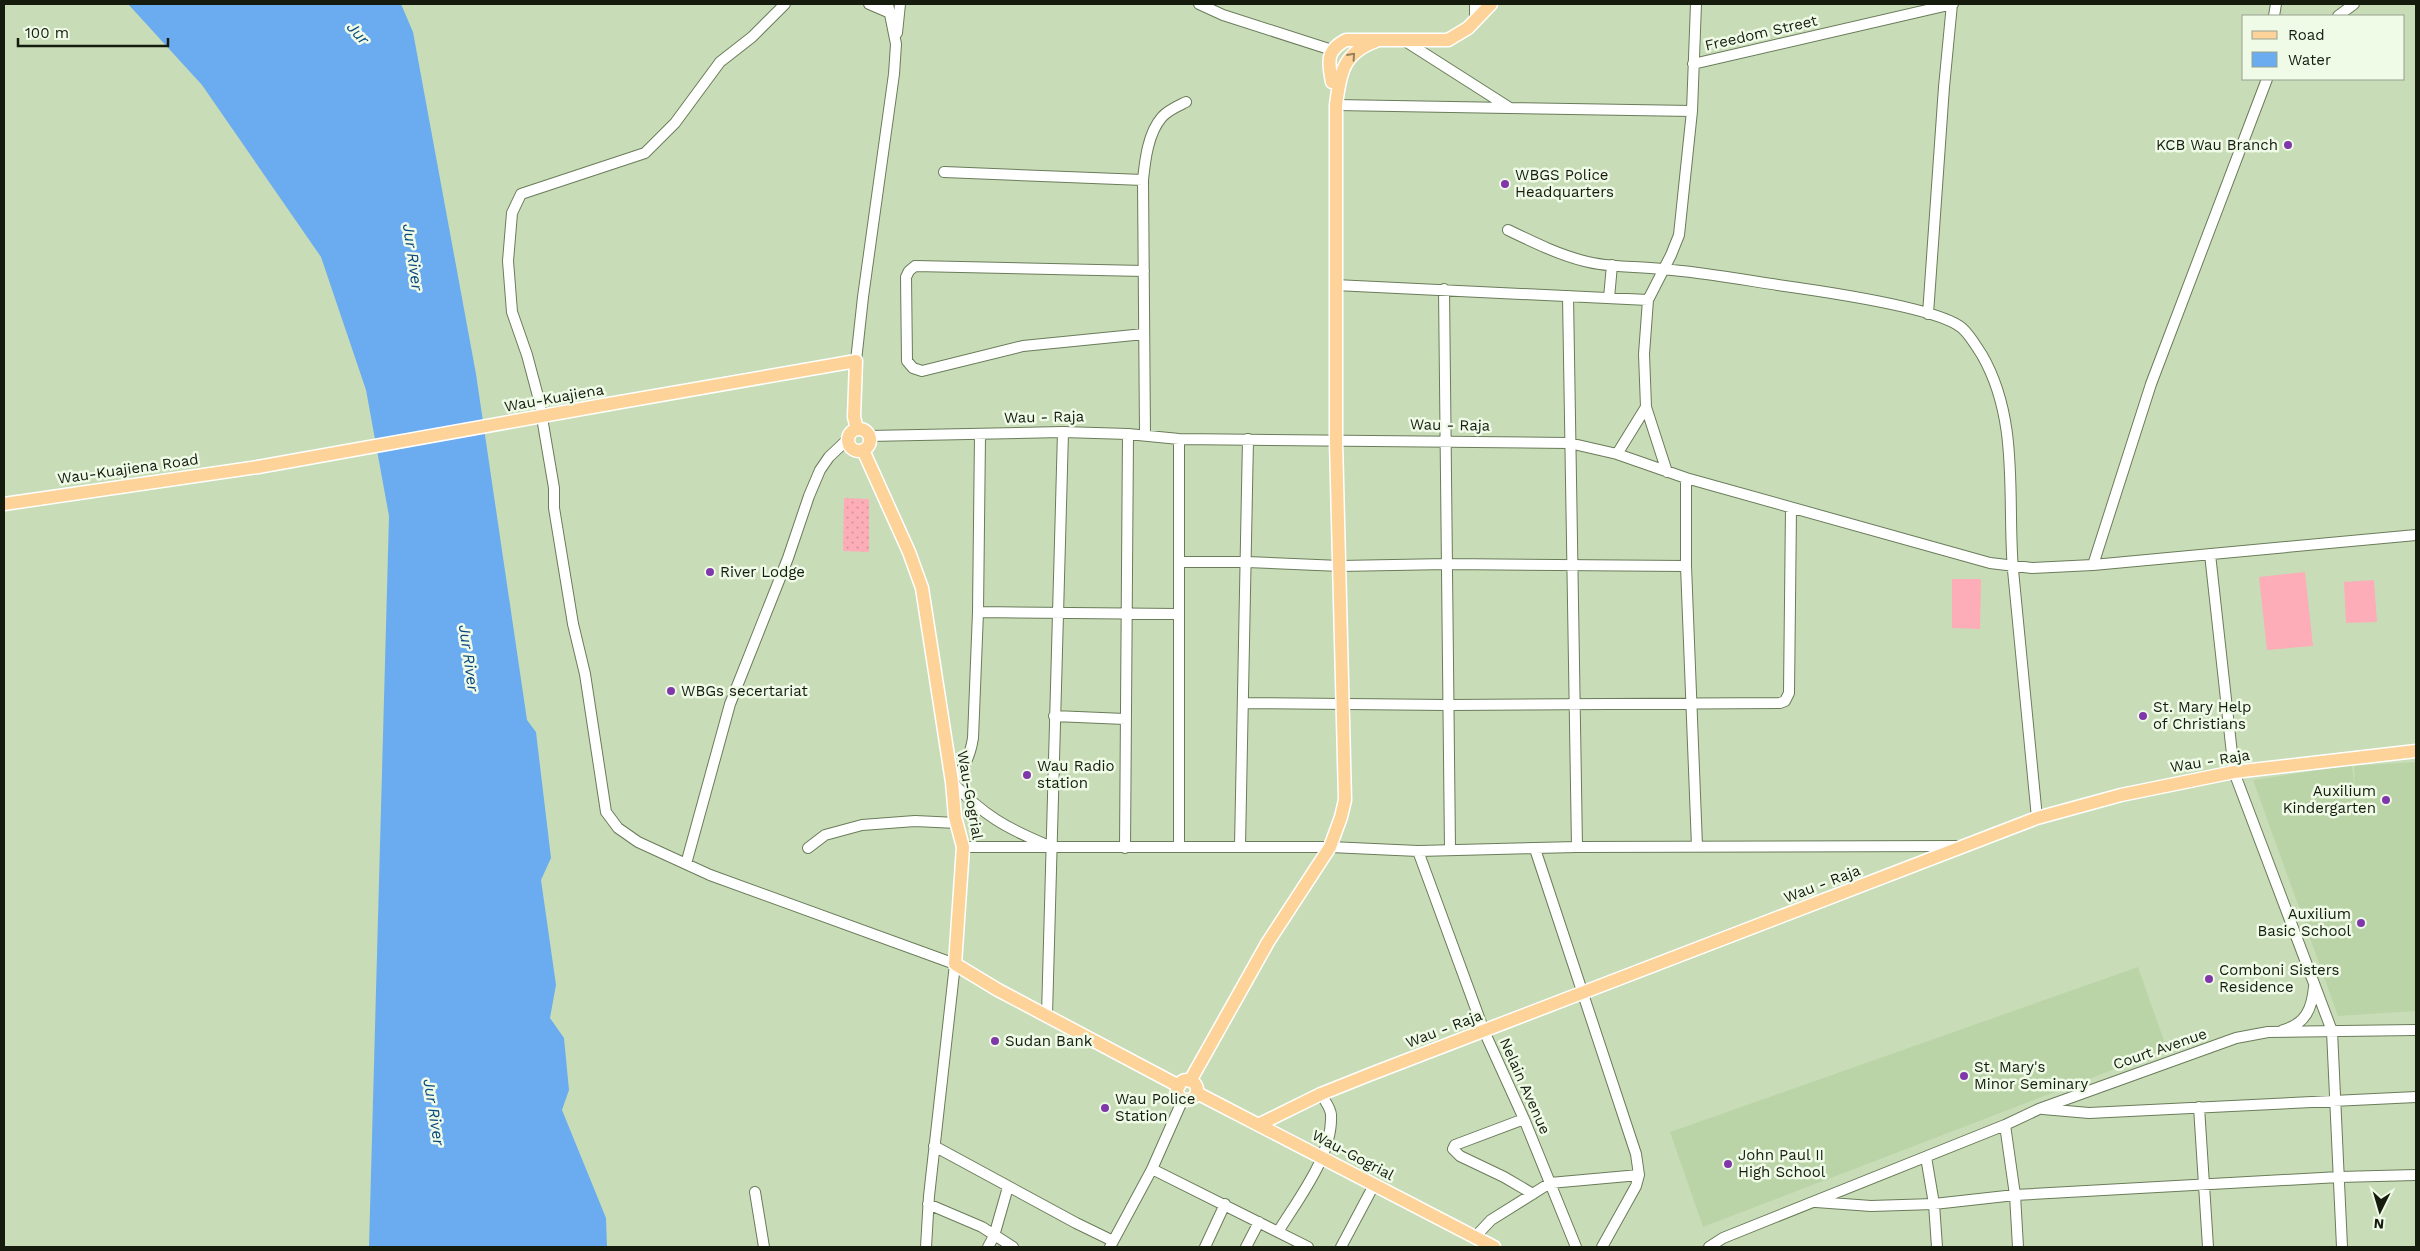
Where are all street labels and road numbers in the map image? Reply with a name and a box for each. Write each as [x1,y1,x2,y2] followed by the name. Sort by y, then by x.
[1703,11,1820,55] street label: Freedom Street
[503,380,606,416] street label: Wau-Kuajiena
[1004,407,1085,427] street label: Wau - Raja
[1410,415,1491,435] street label: Wau - Raja
[56,450,200,488] street label: Wau-Kuajiena Road
[2169,746,2252,776] street label: Wau - Raja
[953,749,987,841] street label: Wau-Gogrial
[1781,861,1863,907] street label: Wau - Raja
[1403,1006,1485,1052] street label: Wau - Raja
[2111,1025,2209,1073] street label: Court Avenue
[1496,1035,1554,1137] street label: Nelain Avenue
[1309,1126,1397,1184] street label: Wau-Gogrial

